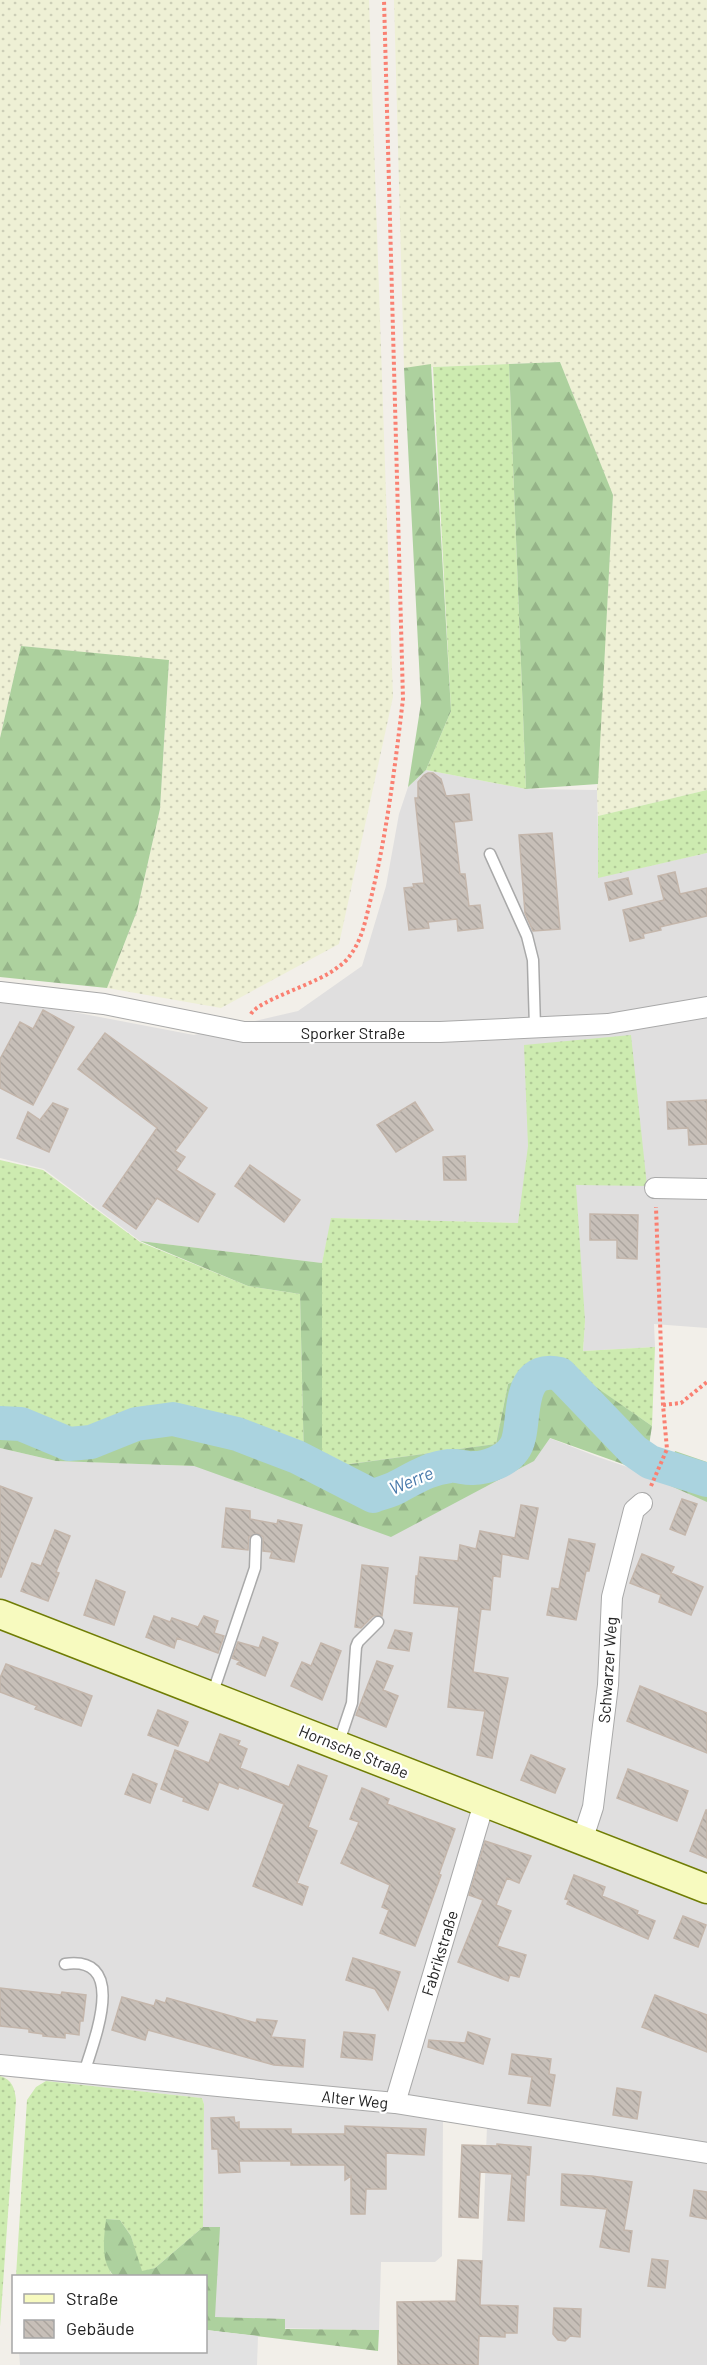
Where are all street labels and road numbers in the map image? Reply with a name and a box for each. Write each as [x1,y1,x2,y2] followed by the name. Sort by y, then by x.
[301,1023,405,1042] street label: Sporker Straße
[594,1616,620,1724] street label: Schwarzer Weg
[296,1720,412,1782] street label: Hornsche Straße
[417,1908,461,1998] street label: Fabrikstraße
[321,2086,389,2112] street label: Alter Weg

